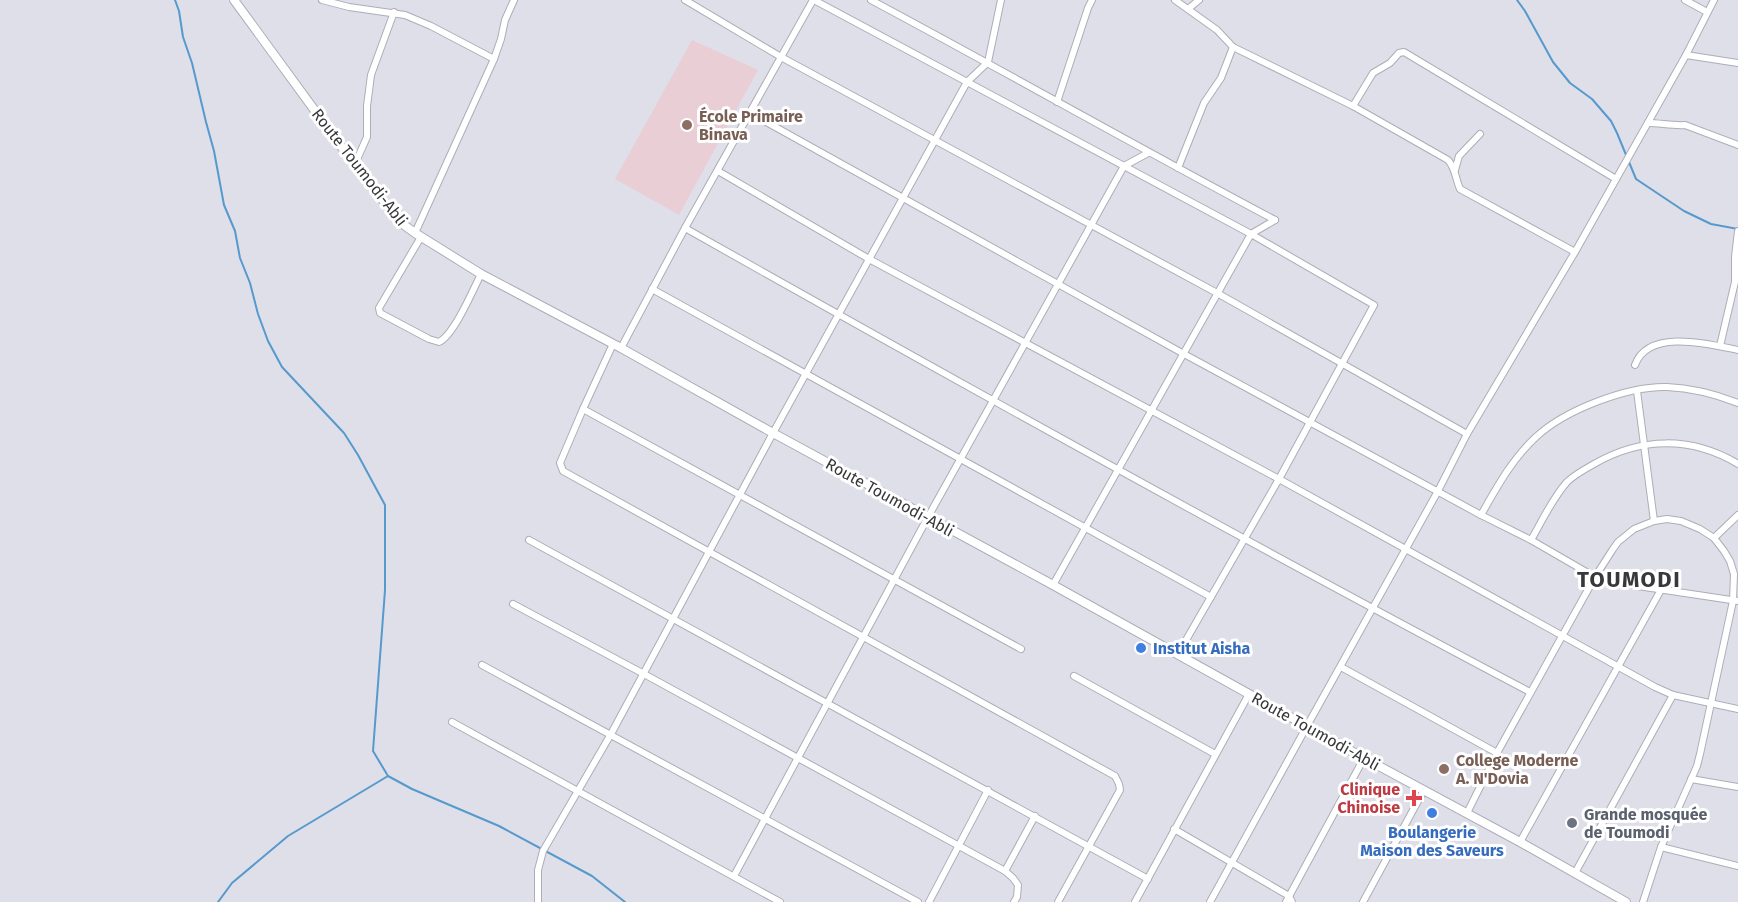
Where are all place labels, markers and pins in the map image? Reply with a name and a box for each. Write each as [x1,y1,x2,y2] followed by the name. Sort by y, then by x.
[699,106,803,144] place label: École Primaire Binava
[680,118,694,132] marker: École Primaire Binava
[1153,639,1251,658] place label: Institut Aisha
[1134,641,1148,655] marker: Institut Aisha
[1455,751,1579,788] place label: College Moderne A. N'Dovia
[1437,762,1451,776] marker: College Moderne A. N'Dovia
[1338,780,1400,817] place label: Clinique Chinoise
[1405,789,1423,807] marker: Clinique Chinoise
[1584,805,1708,842] place label: Grande mosquée de Toumodi
[1425,806,1439,820] marker: Boulangerie Maison des Saveurs
[1565,816,1579,830] marker: Grande mosquée de Toumodi
[1360,823,1504,860] place label: Boulangerie Maison des Saveurs

